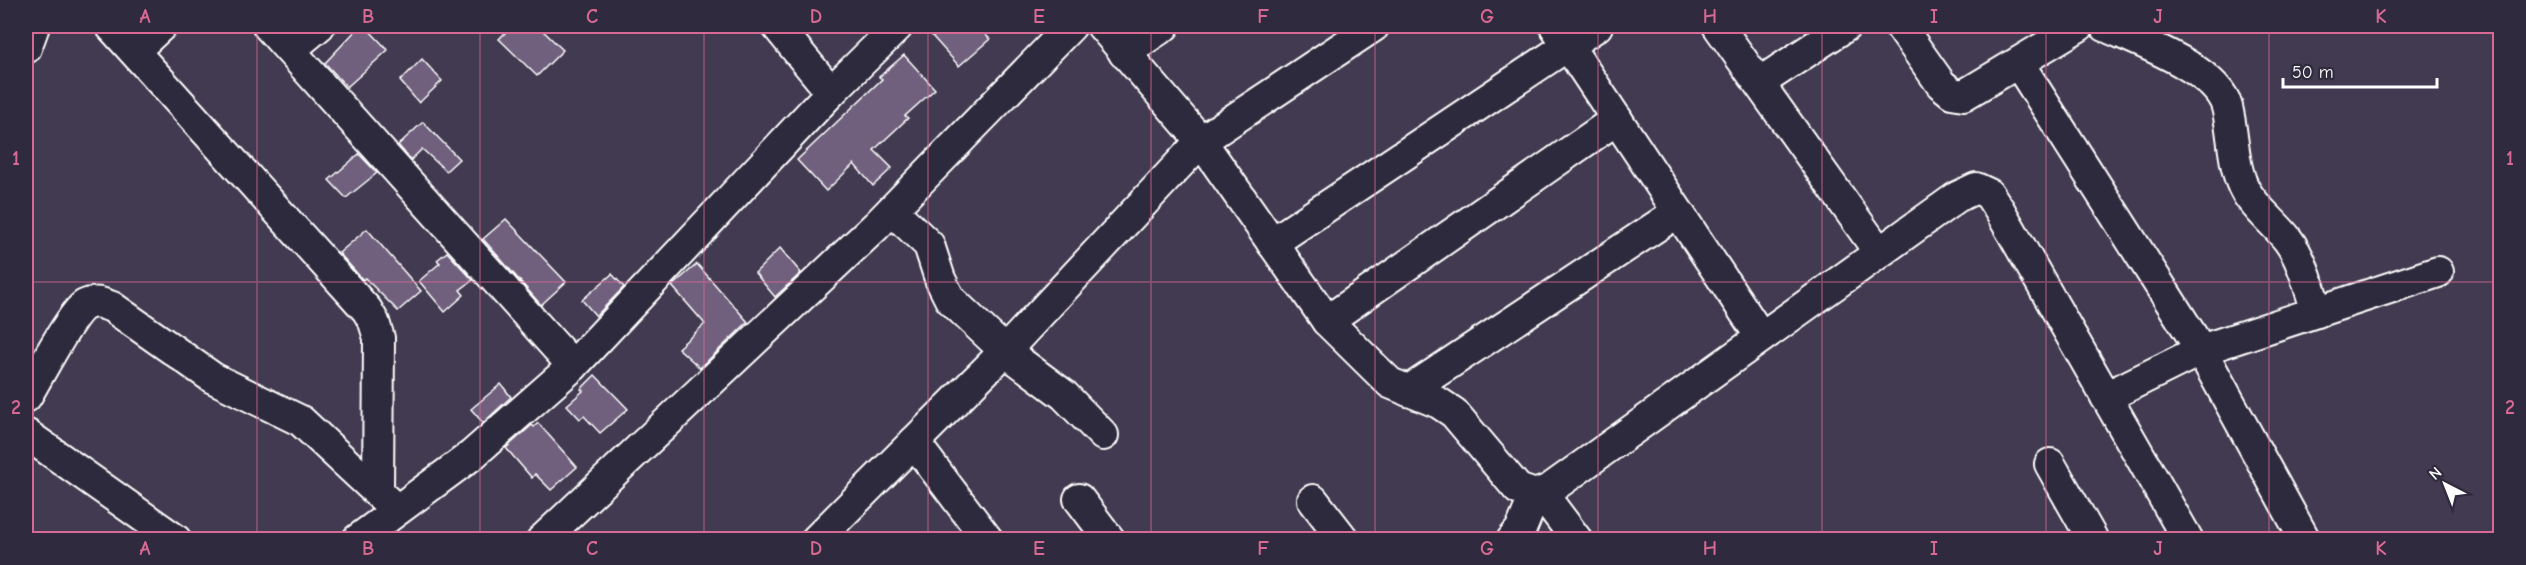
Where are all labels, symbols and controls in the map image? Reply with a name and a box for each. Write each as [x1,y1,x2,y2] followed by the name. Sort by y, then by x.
[139,5,151,28] text: A
[362,5,374,28] text: B
[586,5,598,28] text: C
[810,5,822,28] text: D
[1033,5,1045,28] text: E
[1257,5,1269,28] text: F
[1480,5,1494,28] text: G
[1703,5,1717,28] text: H
[1930,5,1938,28] text: I
[2153,5,2163,28] text: J
[2375,5,2387,28] text: K
[2283,51,2438,89] scale bar
[2292,62,2334,83] text: 50 m
[12,147,20,170] text: 1
[2506,147,2514,170] text: 1
[11,396,21,419] text: 2
[2505,396,2515,419] text: 2
[2415,454,2475,514] north arrow
[2426,463,2446,484] text: N
[139,537,151,560] text: A
[362,537,374,560] text: B
[586,537,598,560] text: C
[810,537,822,560] text: D
[1033,537,1045,560] text: E
[1257,537,1269,560] text: F
[1480,537,1494,560] text: G
[1703,537,1717,560] text: H
[1930,537,1938,560] text: I
[2153,537,2163,560] text: J
[2375,537,2387,560] text: K

